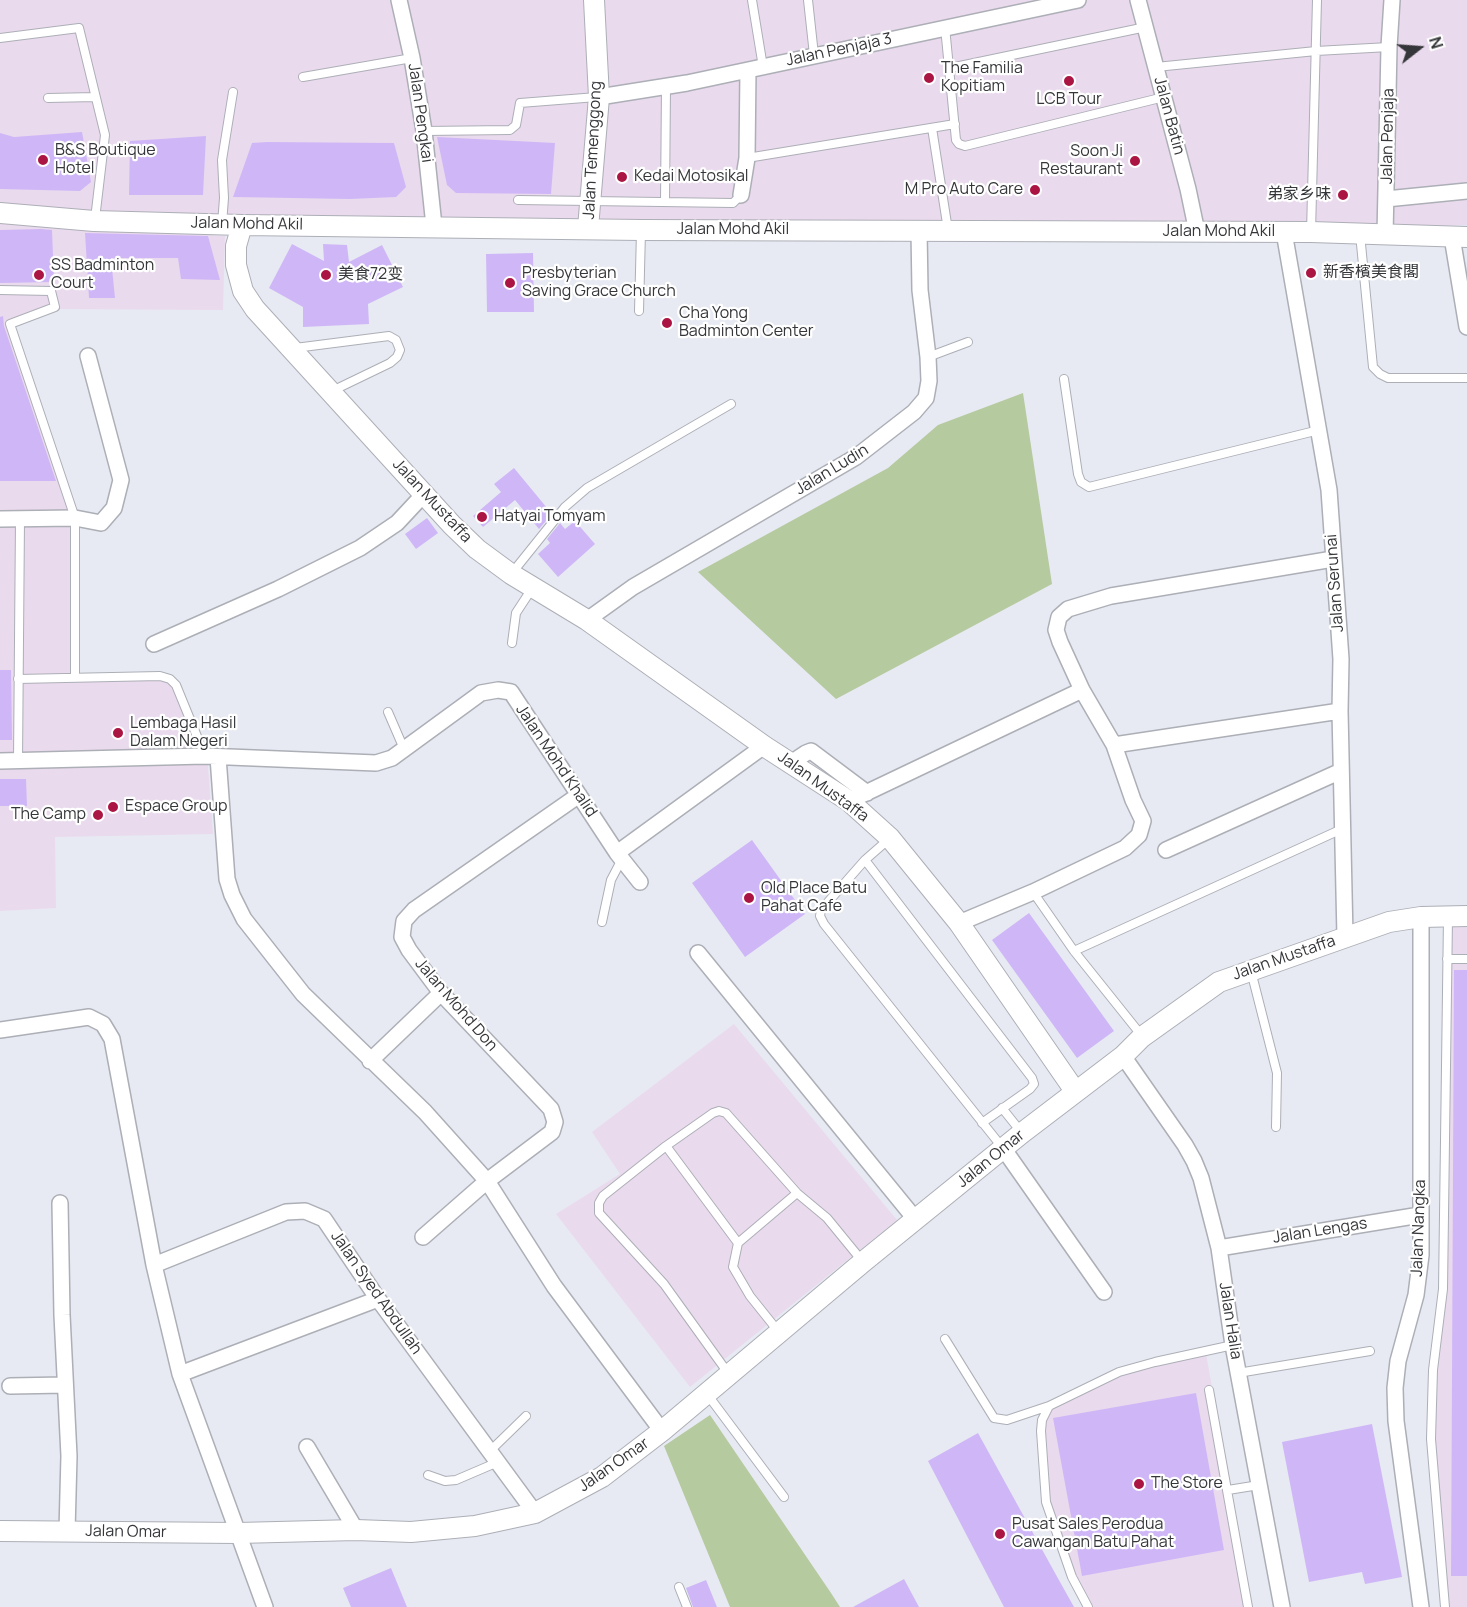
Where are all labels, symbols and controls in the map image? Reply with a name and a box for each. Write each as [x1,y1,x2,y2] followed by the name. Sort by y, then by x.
[1389,18,1449,78] north arrow
[784,29,894,71] street label: Jalan Penjaja 3
[1424,34,1448,51] text: N
[941,59,1023,97] place label: The Familia Kopitiam
[404,62,436,164] street label: Jalan Pengkai
[922,71,936,85] marker: The Familia Kopitiam
[1062,74,1076,88] marker: LCB Tour
[1149,75,1189,157] street label: Jalan Batin
[580,80,606,220] street label: Jalan Temenggong
[1378,88,1398,184] street label: Jalan Penjaja
[1036,90,1102,110] place label: LCB Tour
[55,141,156,179] place label: B&S Boutique Hotel
[1040,142,1123,180] place label: Soon Ji Restaurant
[36,153,50,167] marker: B&S Boutique Hotel
[1128,154,1142,168] marker: Soon Ji Restaurant
[634,167,749,187] place label: Kedai Motosikal
[615,170,629,184] marker: Kedai Motosikal
[905,180,1023,200] place label: M Pro Auto Care
[1028,183,1042,197] marker: M Pro Auto Care
[1267,185,1331,205] place label: 弟家乡味
[1336,188,1350,202] marker: 弟家乡味
[191,213,303,235] street label: Jalan Mohd Akil
[677,220,789,240] street label: Jalan Mohd Akil
[1163,222,1275,242] street label: Jalan Mohd Akil
[51,256,154,294] place label: SS Badminton Court
[1323,263,1419,283] place label: 新香檳美食閣
[522,264,676,302] place label: Presbyterian Saving Grace Church
[338,265,403,285] place label: 美食72变
[1304,266,1318,280] marker: 新香檳美食閣
[32,268,46,282] marker: SS Badminton Court
[319,268,333,282] marker: 美食72变
[503,276,517,290] marker: Presbyterian Saving Grace Church
[679,304,814,342] place label: Cha Yong Badminton Center
[660,316,674,330] marker: Cha Yong Badminton Center
[792,441,872,499] street label: Jalan Ludin
[388,455,476,547] street label: Jalan Mustaffa
[494,507,606,527] place label: Hatyai Tomyam
[475,510,489,524] marker: Hatyai Tomyam
[1322,533,1348,633] street label: Jalan Serunai
[511,701,601,821] street label: Jalan Mohd Khalid
[130,714,236,752] place label: Lembaga Hasil Dalam Negeri
[111,726,125,740] marker: Lembaga Hasil Dalam Negeri
[774,748,872,826] street label: Jalan Mustaffa
[125,797,227,817] place label: Espace Group
[106,800,120,814] marker: Espace Group
[11,805,86,825] place label: The Camp
[91,808,105,822] marker: The Camp
[761,879,867,917] place label: Old Place Batu Pahat Cafe
[742,891,756,905] marker: Old Place Batu Pahat Cafe
[1230,931,1338,985] street label: Jalan Mustaffa
[411,955,501,1055] street label: Jalan Mohd Don
[953,1126,1029,1192] street label: Jalan Omar
[1408,1179,1430,1277] street label: Jalan Nangka
[1271,1214,1369,1248] street label: Jalan Lengas
[326,1228,426,1358] street label: Jalan Syed Abdullah
[1214,1281,1246,1361] street label: Jalan Halia
[575,1434,653,1496] street label: Jalan Omar
[1151,1474,1223,1494] place label: The Store
[1132,1477,1146,1491] marker: The Store
[1012,1515,1174,1553] place label: Pusat Sales Perodua Cawangan Batu Pahat
[85,1522,167,1542] street label: Jalan Omar
[993,1527,1007,1541] marker: Pusat Sales Perodua Cawangan Batu Pahat

